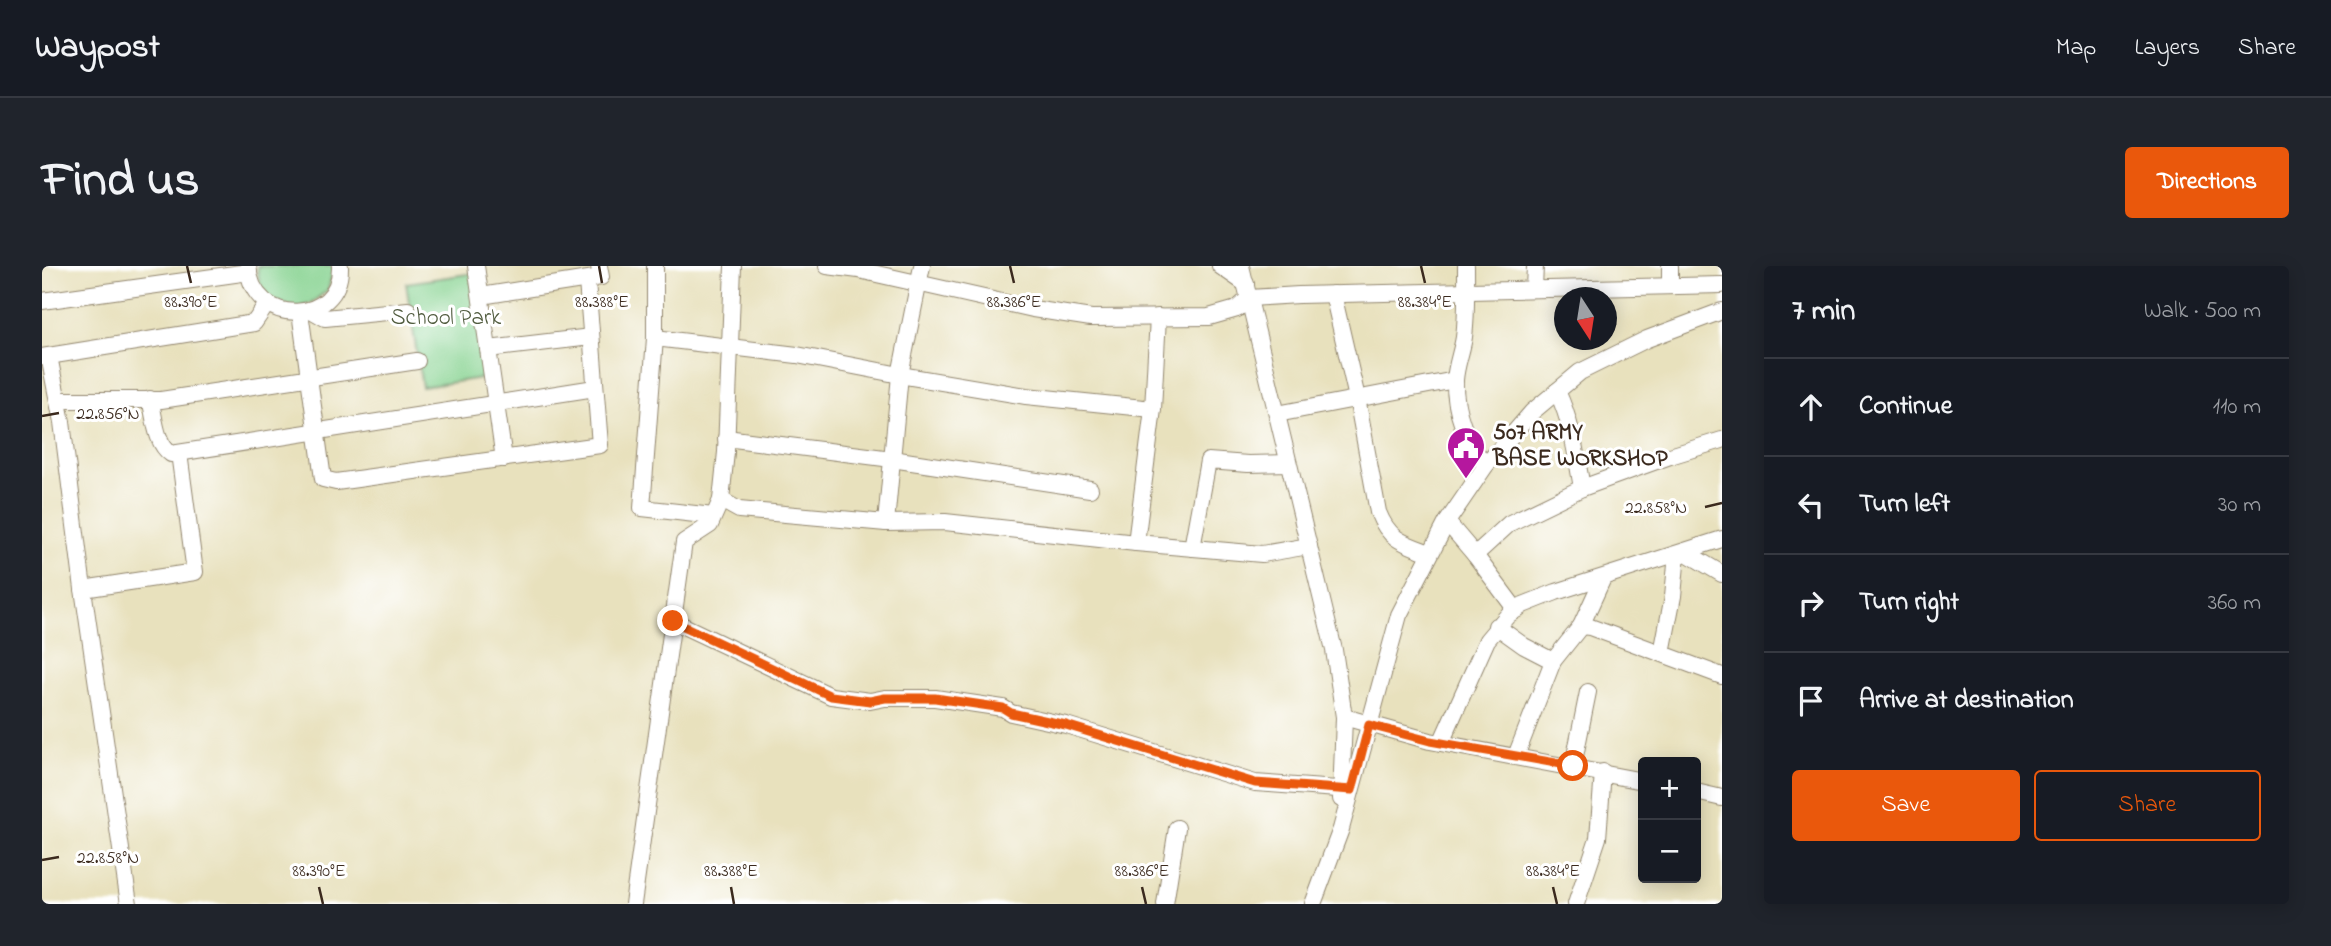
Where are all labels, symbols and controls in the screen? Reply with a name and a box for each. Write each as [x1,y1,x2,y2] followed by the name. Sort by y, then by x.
[35,24,160,72] text: Waypost
[2056,31,2096,66] text: Map
[2134,31,2200,66] text: Layers
[2238,31,2296,66] text: Share
[42,146,199,218] text: Find us
[2125,147,2289,218] button: Directions
[1554,287,1617,350] north arrow
[164,290,218,316] text: 88.390°E
[575,290,629,316] text: 88.388°E
[986,290,1042,316] text: 88.386°E
[1398,290,1452,316] text: 88.384°E
[1792,290,1855,334] text: 7 min
[2144,295,2261,328] text: Walk · 500 m
[391,302,502,335] park label: School Park
[1792,388,1830,426] icon: ahead
[1859,388,1952,426] text: Continue
[2213,391,2261,424] text: 110 m
[76,402,140,428] text: 22.856°N
[1492,417,1668,476] place label: 507 ARMY BASE WORKSHOP
[1445,425,1487,480] public building icon: 507 ARMY BASE WORKSHOP
[1792,486,1830,524] icon: left
[1859,486,1950,524] text: Turn left
[2218,489,2261,522] text: 30 m
[1625,496,1687,522] text: 22.858°N
[1792,584,1830,622] icon: right
[1859,584,1959,622] text: Turn right
[2208,587,2261,620] text: 360 m
[657,605,688,636] route end
[1792,682,1830,720] icon: arrive
[1859,682,2074,720] text: Arrive at destination
[1557,750,1588,781] route start
[1638,757,1701,883] map controls
[1638,757,1701,820] button: +
[1792,770,2020,841] button: Save
[2034,770,2261,841] button: Share
[1638,820,1701,883] button: −
[77,846,139,872] text: 22.858°N
[292,859,346,885] text: 88.390°E
[704,859,758,885] text: 88.388°E
[1114,859,1170,885] text: 88.386°E
[1526,859,1580,885] text: 88.384°E

